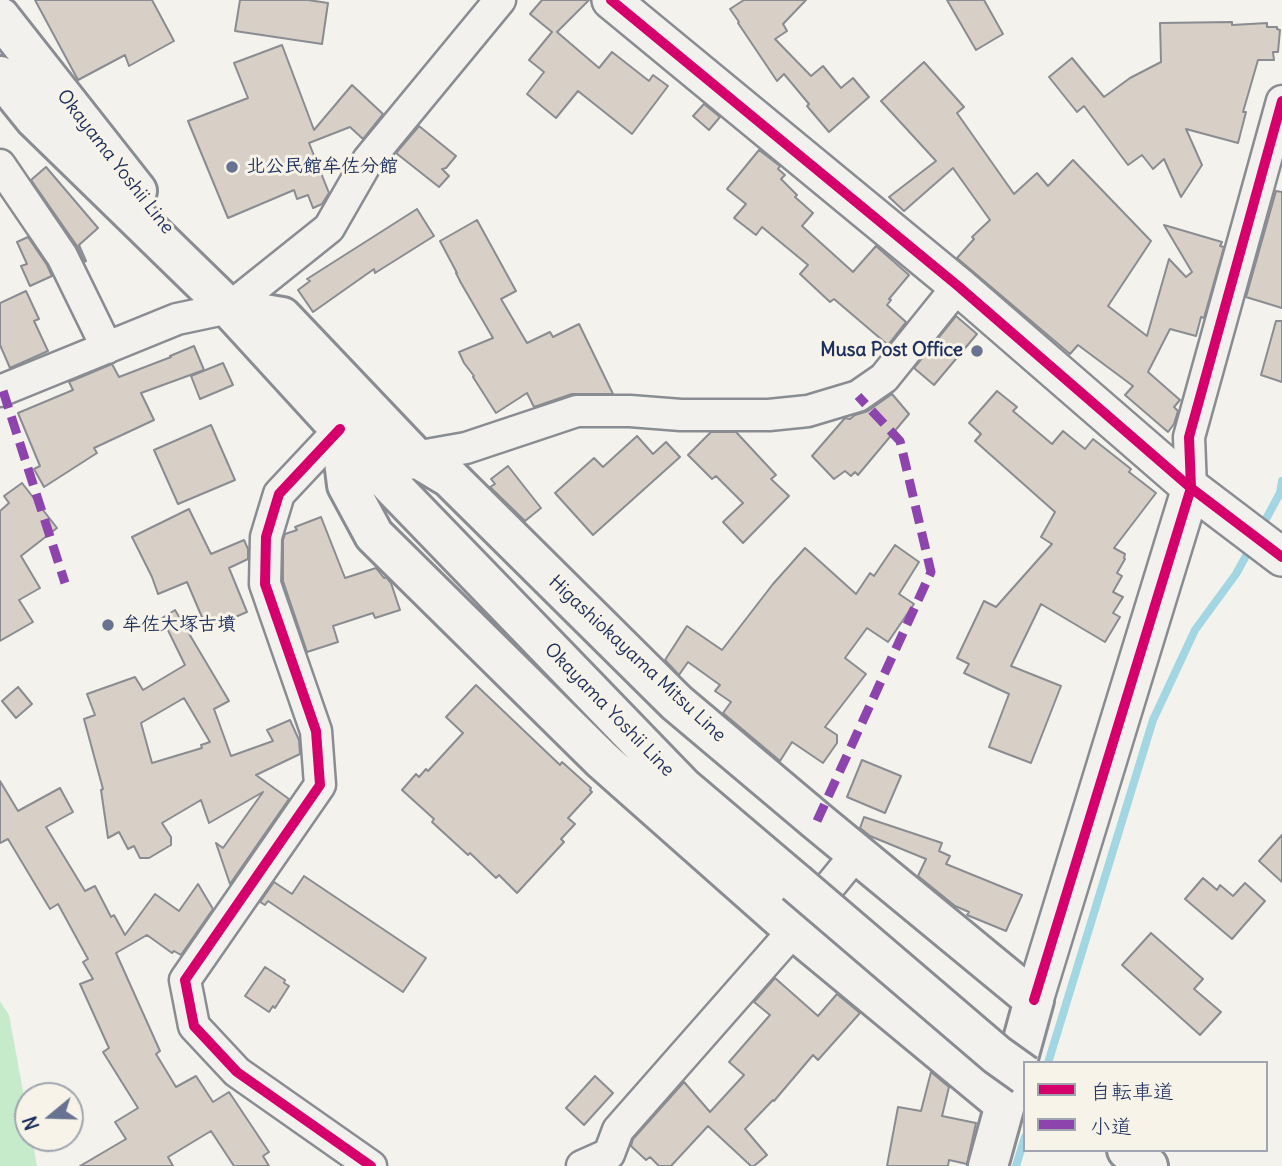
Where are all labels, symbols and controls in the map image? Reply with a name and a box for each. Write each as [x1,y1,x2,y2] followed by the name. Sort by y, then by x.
[52,85,178,239] street label: Okayama Yoshii Line
[246,156,398,178] place label: 北公民館牟佐分館
[224,159,240,175] marker: 北公民館牟佐分館
[820,340,963,362] place label: Musa Post Office
[969,343,985,359] marker: Musa Post Office
[544,571,730,747] street label: Higashiokayama Mitsu Line
[122,614,236,636] place label: 牟佐大塚古墳
[100,617,116,633] marker: 牟佐大塚古墳
[539,638,679,782] street label: Okayama Yoshii Line
[1023,1061,1268,1152] legend
[1090,1078,1174,1105] text: 自転車道
[14,1082,84,1152] north arrow
[18,1113,45,1133] text: N
[1090,1113,1132,1140] text: 小道

